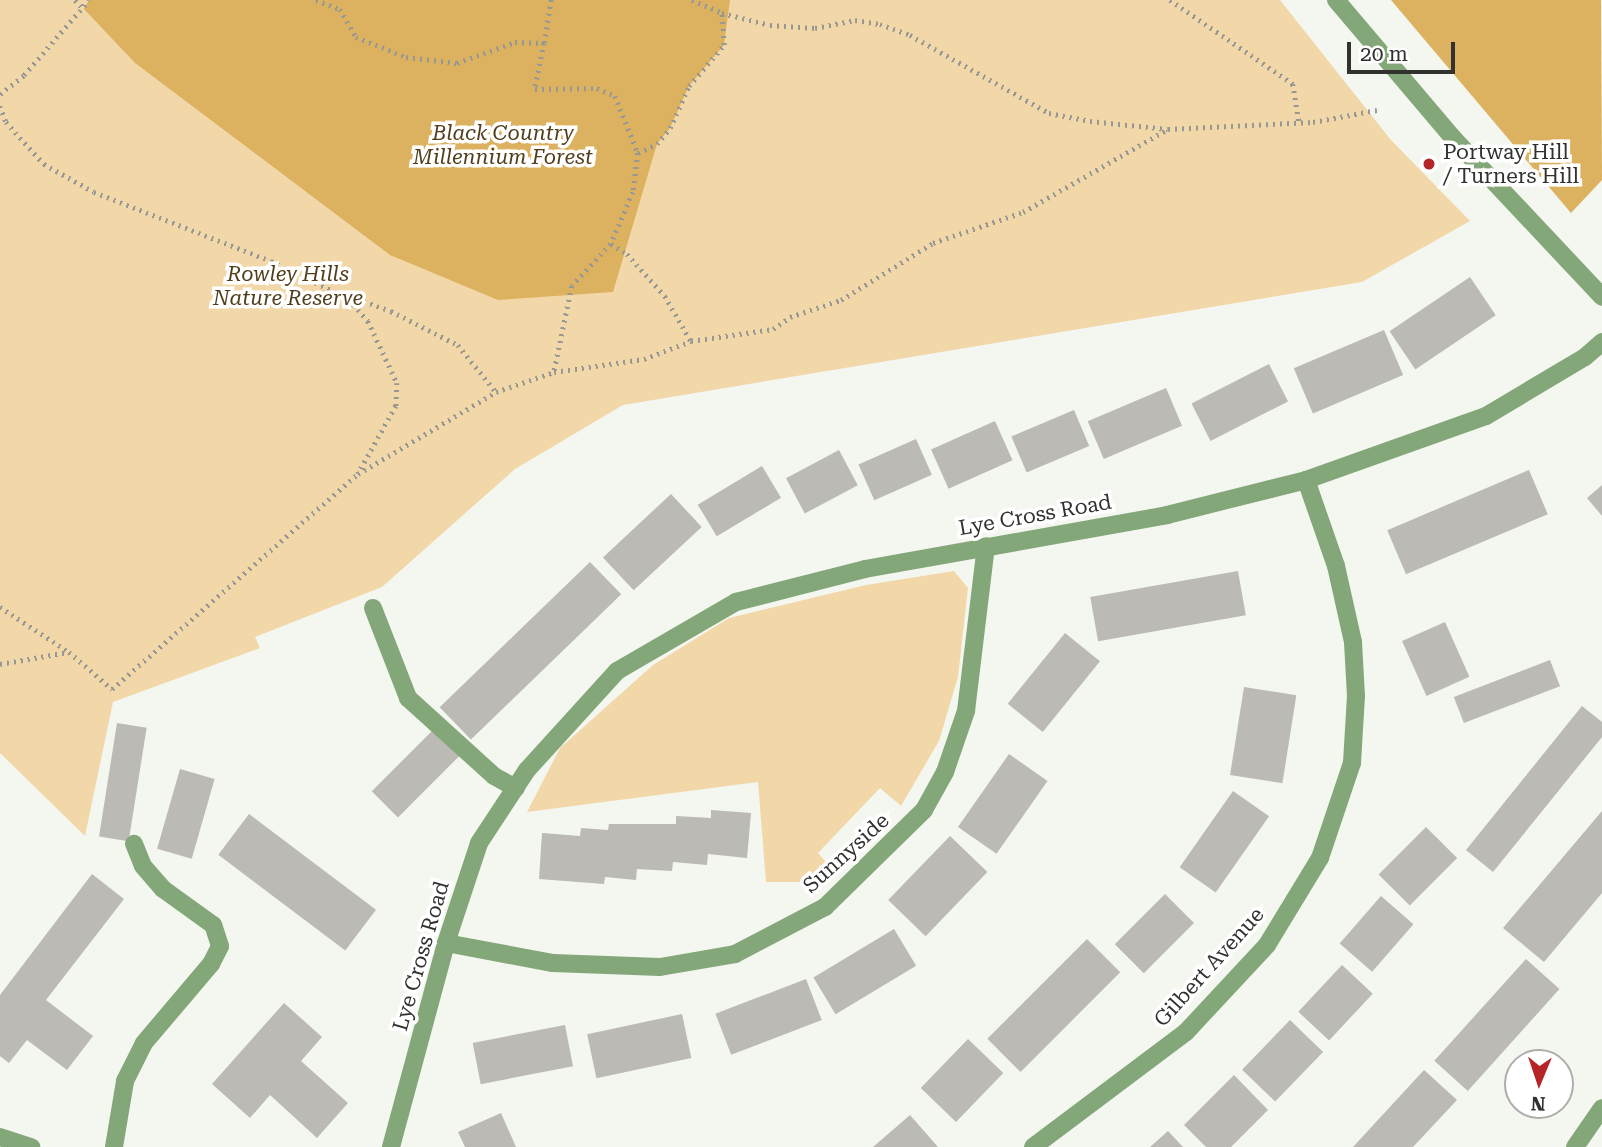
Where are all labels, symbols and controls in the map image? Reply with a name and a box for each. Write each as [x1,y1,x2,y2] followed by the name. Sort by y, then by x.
[1350,28,1458,72] scale bar
[1360,42,1408,66] text: 20 m
[413,120,593,170] park label: Black Country Millennium Forest
[1443,139,1579,189] place label: Portway Hill / Turners Hill
[1421,156,1437,172] marker: Portway Hill / Turners Hill
[213,261,363,311] park label: Rowley Hills Nature Reserve
[957,489,1113,541] street label: Lye Cross Road
[798,808,894,898] street label: Sunnyside
[388,878,454,1034] street label: Lye Cross Road
[1149,902,1269,1032] street label: Gilbert Avenue
[1504,1049,1574,1119] north arrow
[1531,1092,1546,1115] text: N

